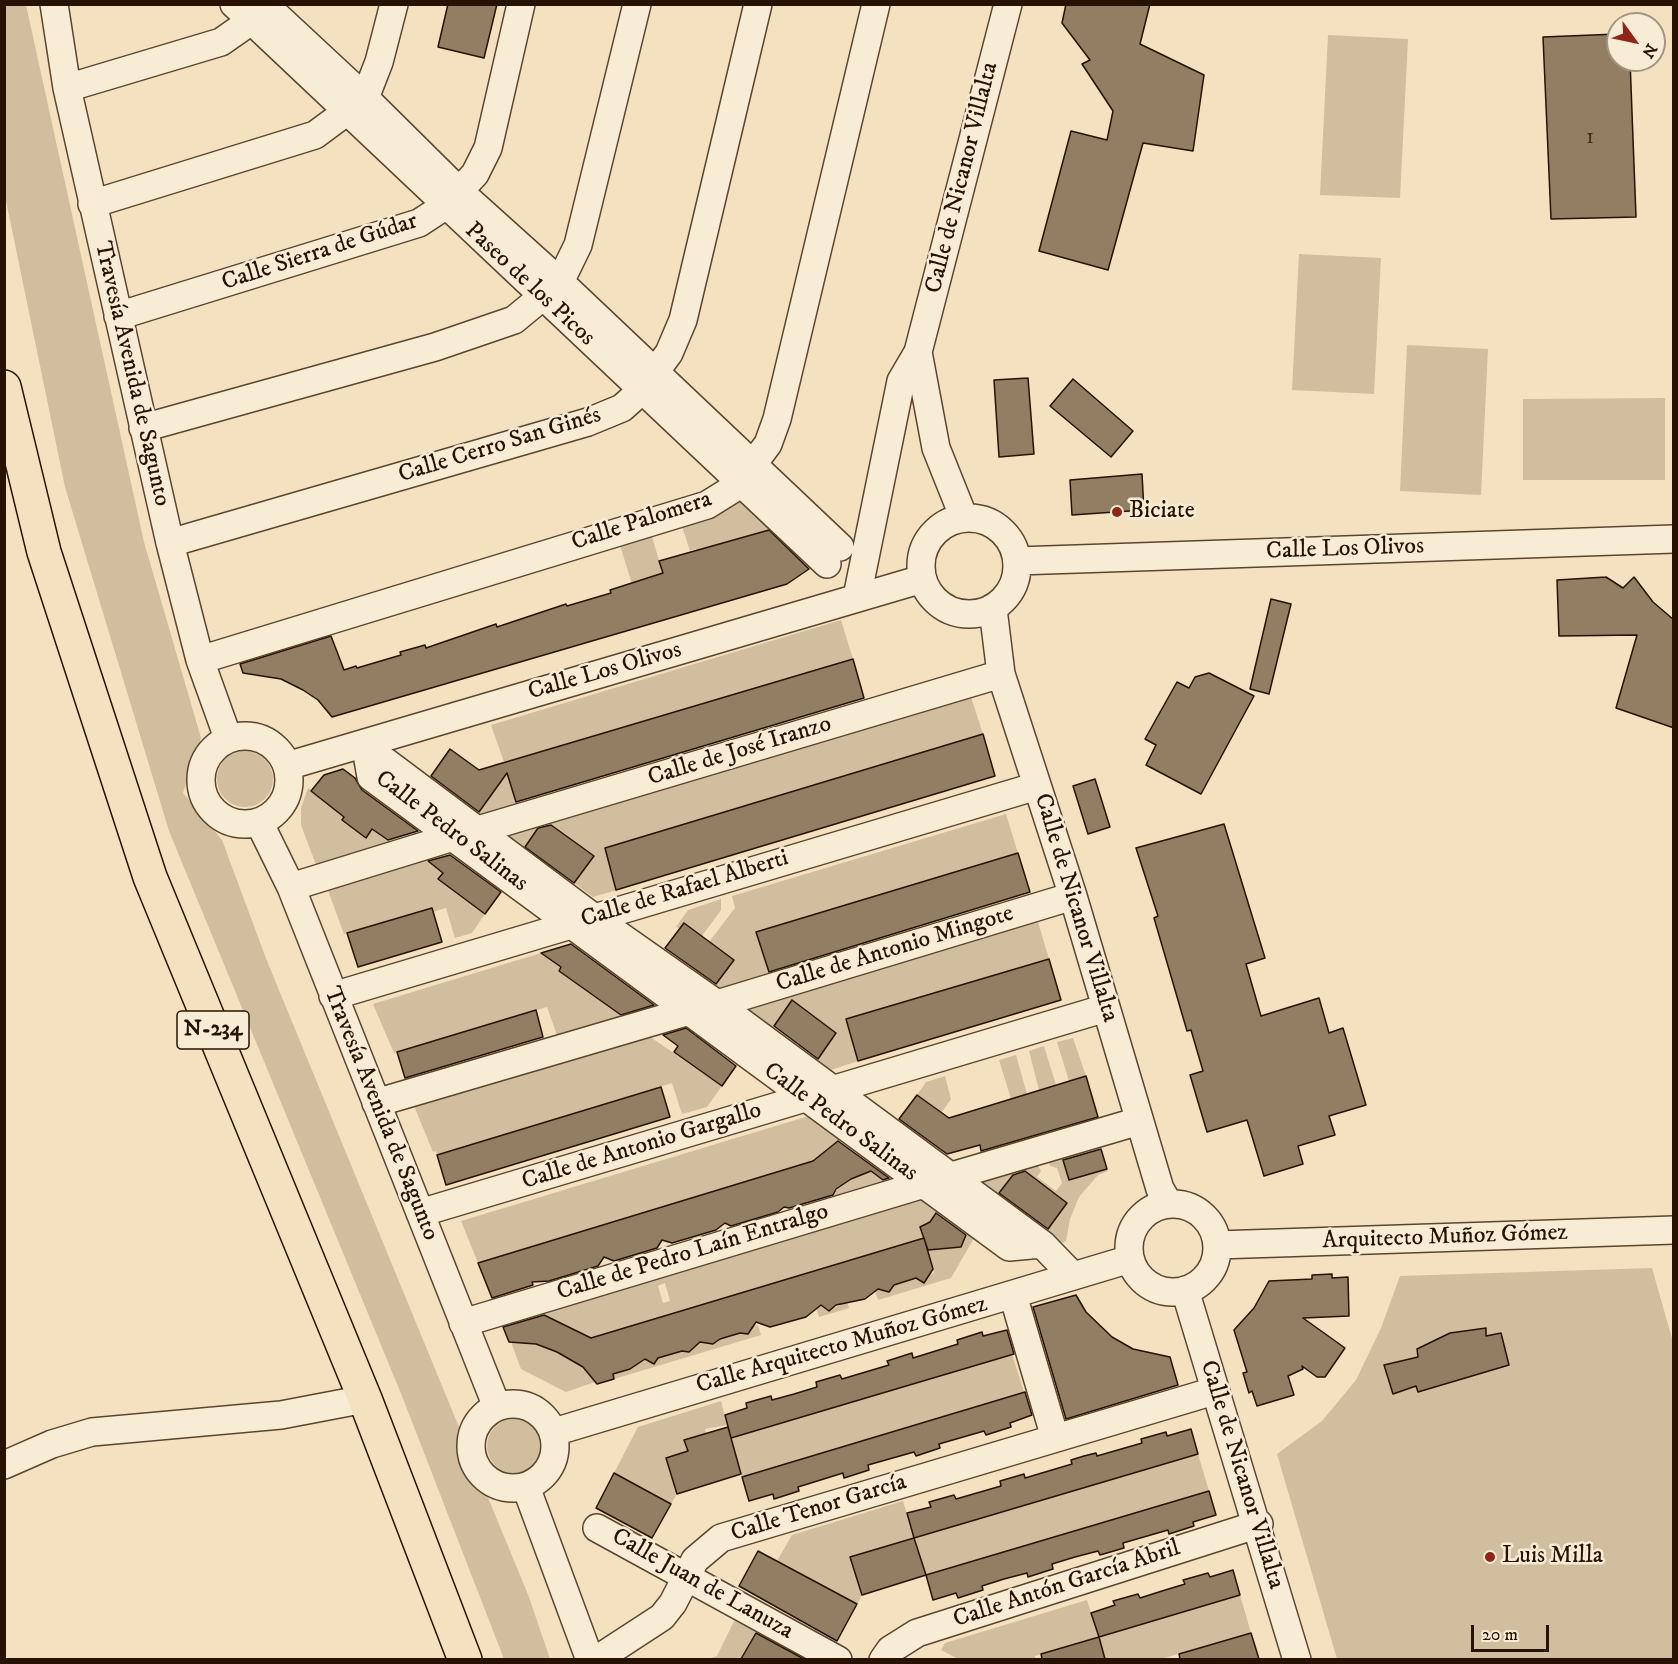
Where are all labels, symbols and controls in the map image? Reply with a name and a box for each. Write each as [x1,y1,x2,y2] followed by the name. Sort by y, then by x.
[1606,12,1666,72] north arrow
[1637,40,1661,62] text: N
[920,59,1006,297] street label: Calle de Nicanor Villalta
[1586,126,1594,152] house number: 1
[219,208,421,298] street label: Calle Sierra de Gúdar
[458,217,600,353] street label: Paseo de los Picos
[86,239,176,509] street label: Travesía Avenida de Sagunto
[395,402,605,490] street label: Calle Cerro San Ginés
[568,486,716,558] street label: Calle Palomera
[1129,498,1195,526] place label: Biciate
[1110,505,1124,519] marker: Biciate
[1266,533,1424,567] street label: Calle Los Olivos
[525,636,685,708] street label: Calle Los Olivos
[645,710,835,794] street label: Calle de José Iranzo
[369,765,533,899] street label: Calle Pedro Salinas
[1027,790,1123,1026] street label: Calle de Nicanor Villalta
[578,845,792,935] street label: Calle de Rafael Alberti
[773,900,1017,1000] street label: Calle de Antonio Mingote
[316,983,444,1245] street label: Travesía Avenida de Sagunto
[177,1011,249,1049] road number: N-234
[757,1057,923,1189] street label: Calle Pedro Salinas
[519,1097,765,1197] street label: Calle de Antonio Gargallo
[554,1198,832,1308] street label: Calle de Pedro Laín Entralgo
[1322,1219,1568,1257] street label: Arquitecto Muñoz Gómez
[693,1291,991,1401] street label: Calle Arquitecto Muñoz Gómez
[1193,1357,1289,1593] street label: Calle de Nicanor Villalta
[728,1469,910,1549] street label: Calle Tenor García
[606,1523,798,1647] street label: Calle Juan de Lanuza
[950,1535,1184,1635] street label: Calle Antón García Abril
[1502,1543,1603,1571] place label: Luis Milla
[1483,1550,1497,1564] marker: Luis Milla
[1474,1613,1552,1651] scale bar
[1482,1624,1518,1646] text: 20 m

